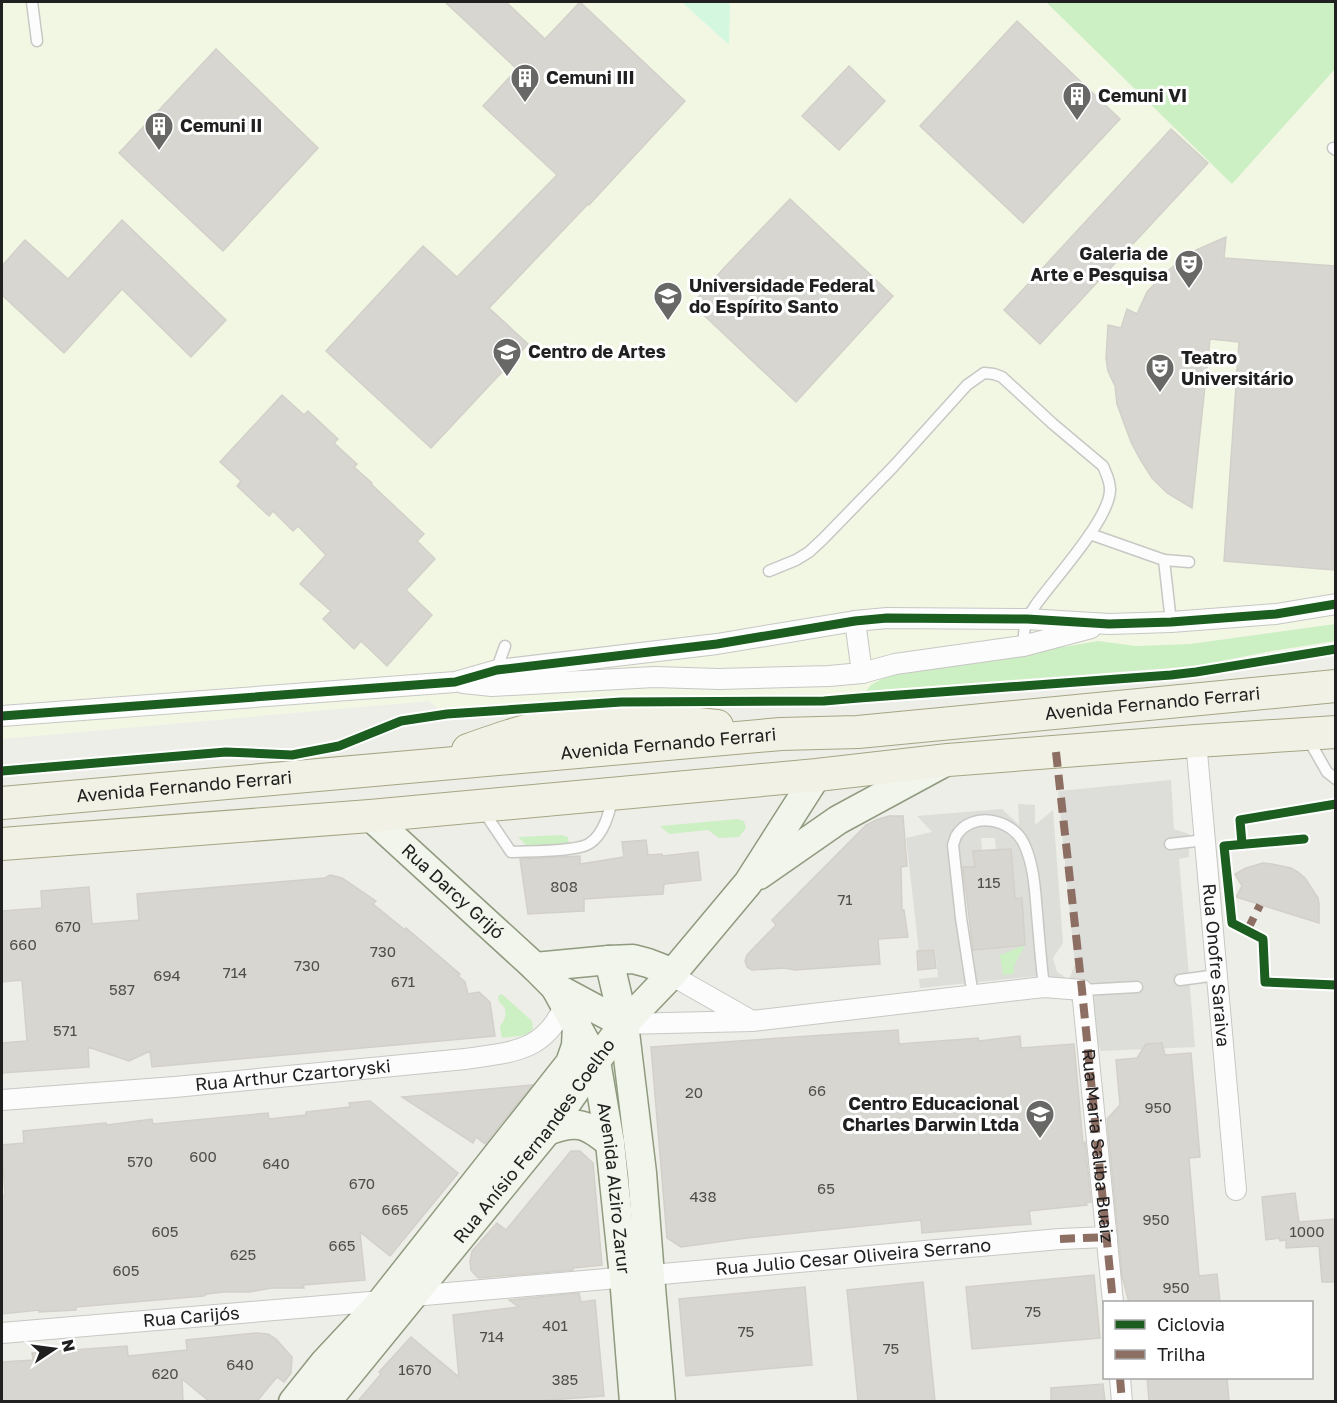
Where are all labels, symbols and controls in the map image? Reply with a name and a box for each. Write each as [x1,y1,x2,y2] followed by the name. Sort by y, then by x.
[509,62,541,104] building icon: Cemuni III
[546,66,635,88] place label: Cemuni III
[1061,80,1093,122] building icon: Cemuni VI
[1098,84,1187,106] place label: Cemuni VI
[143,110,175,152] building icon: Cemuni II
[180,114,262,136] place label: Cemuni II
[1031,242,1168,285] place label: Galeria de Arte e Pesquisa
[1173,248,1205,290] theatre icon: Galeria de Arte e Pesquisa
[689,274,875,317] place label: Universidade Federal do Espírito Santo
[652,280,684,322] school or university icon: Universidade Federal do Espírito Santo
[491,336,523,378] school or university icon: Centro de Artes
[528,340,666,362] place label: Centro de Artes
[1181,346,1294,389] place label: Teatro Universitário
[1144,352,1176,394] theatre icon: Teatro Universitário
[1044,681,1261,724] street label: Avenida Fernando Ferrari
[560,722,777,763] street label: Avenida Fernando Ferrari
[75,765,293,806] street label: Avenida Fernando Ferrari
[397,838,509,943] street label: Rua Darcy Grijó
[977,873,1001,891] house number: 115
[550,877,578,895] house number: 808
[1199,882,1235,1048] street label: Rua Onofre Saraiva
[837,890,853,908] house number: 71
[55,917,81,935] house number: 670
[9,935,37,953] house number: 660
[370,942,396,960] house number: 730
[294,956,320,974] house number: 730
[223,963,247,981] house number: 714
[153,966,181,984] house number: 694
[391,972,415,990] house number: 671
[109,980,135,998] house number: 587
[53,1021,77,1039] house number: 571
[448,1034,619,1247] street label: Rua Anísio Fernandes Coelho
[1078,1048,1119,1244] street label: Rua Maria Saliba Buaiz
[194,1054,392,1095] street label: Rua Arthur Czartoryski
[808,1081,826,1099] house number: 66
[685,1083,703,1101] house number: 20
[842,1092,1019,1135] place label: Centro Educacional Charles Darwin Ltda
[1024,1098,1056,1140] school or university icon: Centro Educacional Charles Darwin Ltda
[1144,1098,1172,1116] house number: 950
[593,1100,636,1275] street label: Avenida Alziro Zarur
[189,1147,217,1165] house number: 600
[127,1152,153,1170] house number: 570
[262,1154,290,1172] house number: 640
[349,1174,375,1192] house number: 670
[817,1179,835,1197] house number: 65
[689,1187,717,1205] house number: 438
[382,1200,408,1218] house number: 665
[1142,1210,1170,1228] house number: 950
[151,1222,179,1240] house number: 605
[1289,1222,1325,1240] house number: 1000
[714,1233,992,1279] street label: Rua Julio Cesar Oliveira Serrano
[329,1236,355,1254] house number: 665
[230,1245,256,1263] house number: 625
[112,1261,140,1279] house number: 605
[1162,1278,1190,1296] house number: 950
[142,1301,240,1331] street label: Rua Carijós
[1103,1301,1313,1379] legend
[1025,1302,1041,1320] house number: 75
[1157,1313,1225,1335] text: Ciclovia
[542,1316,568,1334] house number: 401
[24,1319,84,1379] north arrow
[738,1322,754,1340] house number: 75
[480,1327,504,1345] house number: 714
[58,1337,80,1354] text: N
[883,1339,899,1357] house number: 75
[1157,1343,1205,1365] text: Trilha
[226,1355,254,1373] house number: 640
[398,1360,432,1378] house number: 1670
[151,1364,179,1382] house number: 620
[552,1370,578,1388] house number: 385

